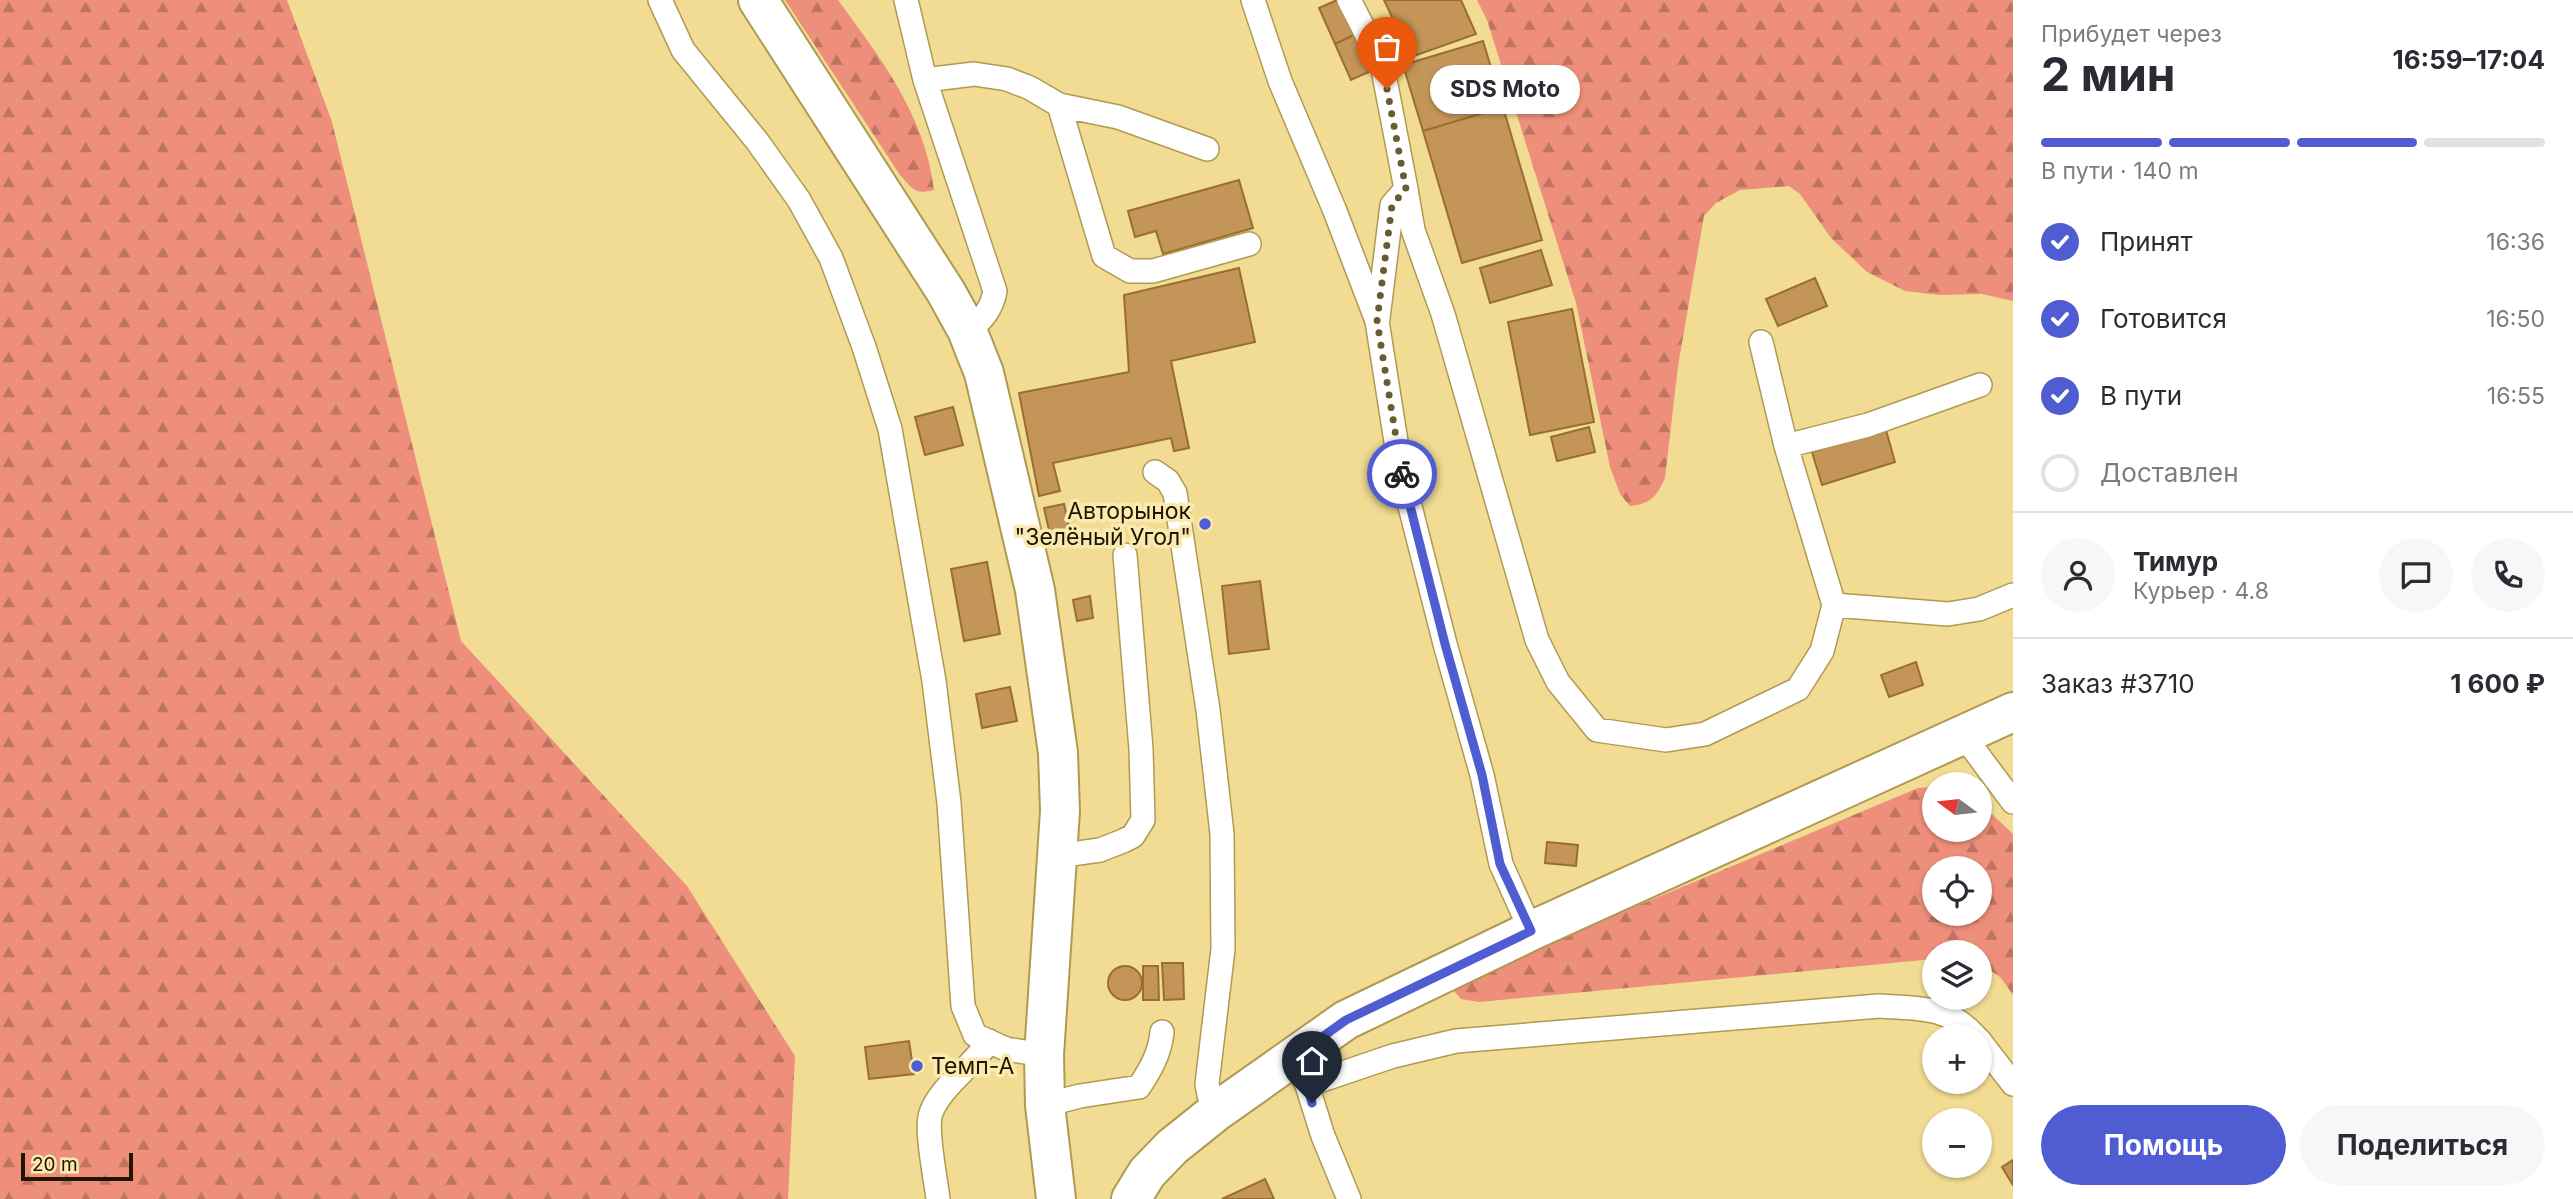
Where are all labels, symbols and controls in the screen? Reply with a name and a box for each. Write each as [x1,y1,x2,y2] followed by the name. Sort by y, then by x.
[1357,17,1417,89] pin
[2041,20,2222,48] text: Прибудет через
[1368,28,1406,66] icon: bag
[2392,44,2545,75] text: 16:59–17:04
[2041,46,2176,102] text: 2 мин
[1429,64,1580,114] callout: SDS Moto
[1450,75,1560,103] text: SDS Moto
[2041,157,2199,185] text: В пути · 140 m
[2041,223,2079,261] icon: check
[2100,226,2193,257] text: Принят
[2486,228,2545,256] text: 16:36
[2041,300,2079,338] icon: check
[2100,303,2227,334] text: Готовится
[2486,305,2545,333] text: 16:50
[2041,377,2079,415] icon: check
[2100,380,2182,411] text: В пути
[2487,382,2545,410] text: 16:55
[1367,439,1437,509] courier
[1383,455,1421,493] icon: bike
[2100,457,2239,488] text: Доставлен
[1015,497,1192,551] place label: Авторынок "Зелёный Угол"
[1197,516,1213,532] marker: Авторынок "Зелёный Угол"
[2041,538,2115,612] button: person
[2379,538,2453,612] button: chat
[2471,538,2545,612] button: phone
[2133,546,2218,577] text: Тимур
[2133,577,2269,605] text: Курьер · 4.8
[2041,668,2195,699] text: Заказ #3710
[2450,668,2545,699] text: 1 600 ₽
[1922,772,1992,842] north arrow
[1922,772,1992,1178] map controls
[1922,856,1992,926] button: locate
[1922,940,1992,1010] button: layers
[1922,1024,1992,1094] button: +
[1282,1031,1342,1103] pin
[1293,1042,1331,1080] icon: home
[931,1052,1014,1080] place label: Темп-А
[909,1058,925,1074] marker: Темп-А
[2041,1105,2286,1185] button: Помощь
[2300,1105,2545,1185] button: Поделиться
[1922,1108,1992,1178] button: −
[21,1150,133,1182] scale bar
[32,1153,78,1176] text: 20 m

